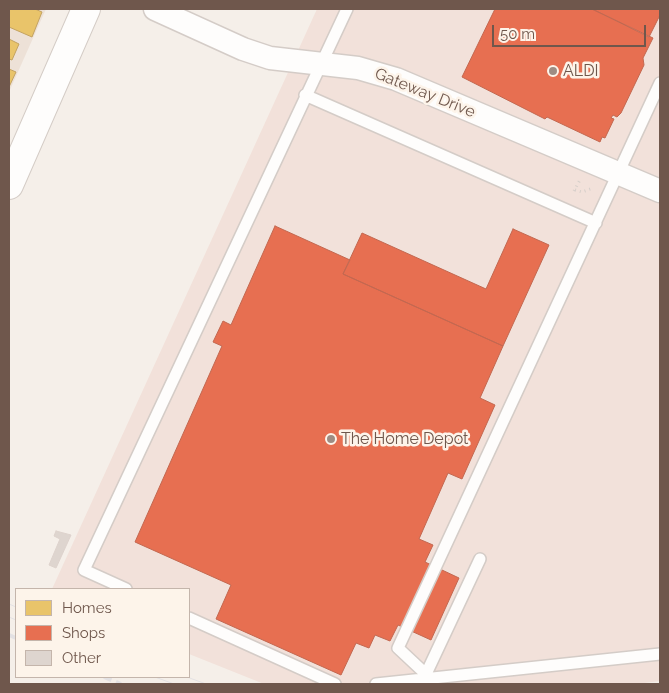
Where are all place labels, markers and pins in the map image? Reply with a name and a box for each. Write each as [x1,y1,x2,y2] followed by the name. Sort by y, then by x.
[563,61,599,81] place label: ALDI
[547,65,559,77] marker: ALDI
[341,429,468,449] place label: The Home Depot
[325,433,337,445] marker: The Home Depot

